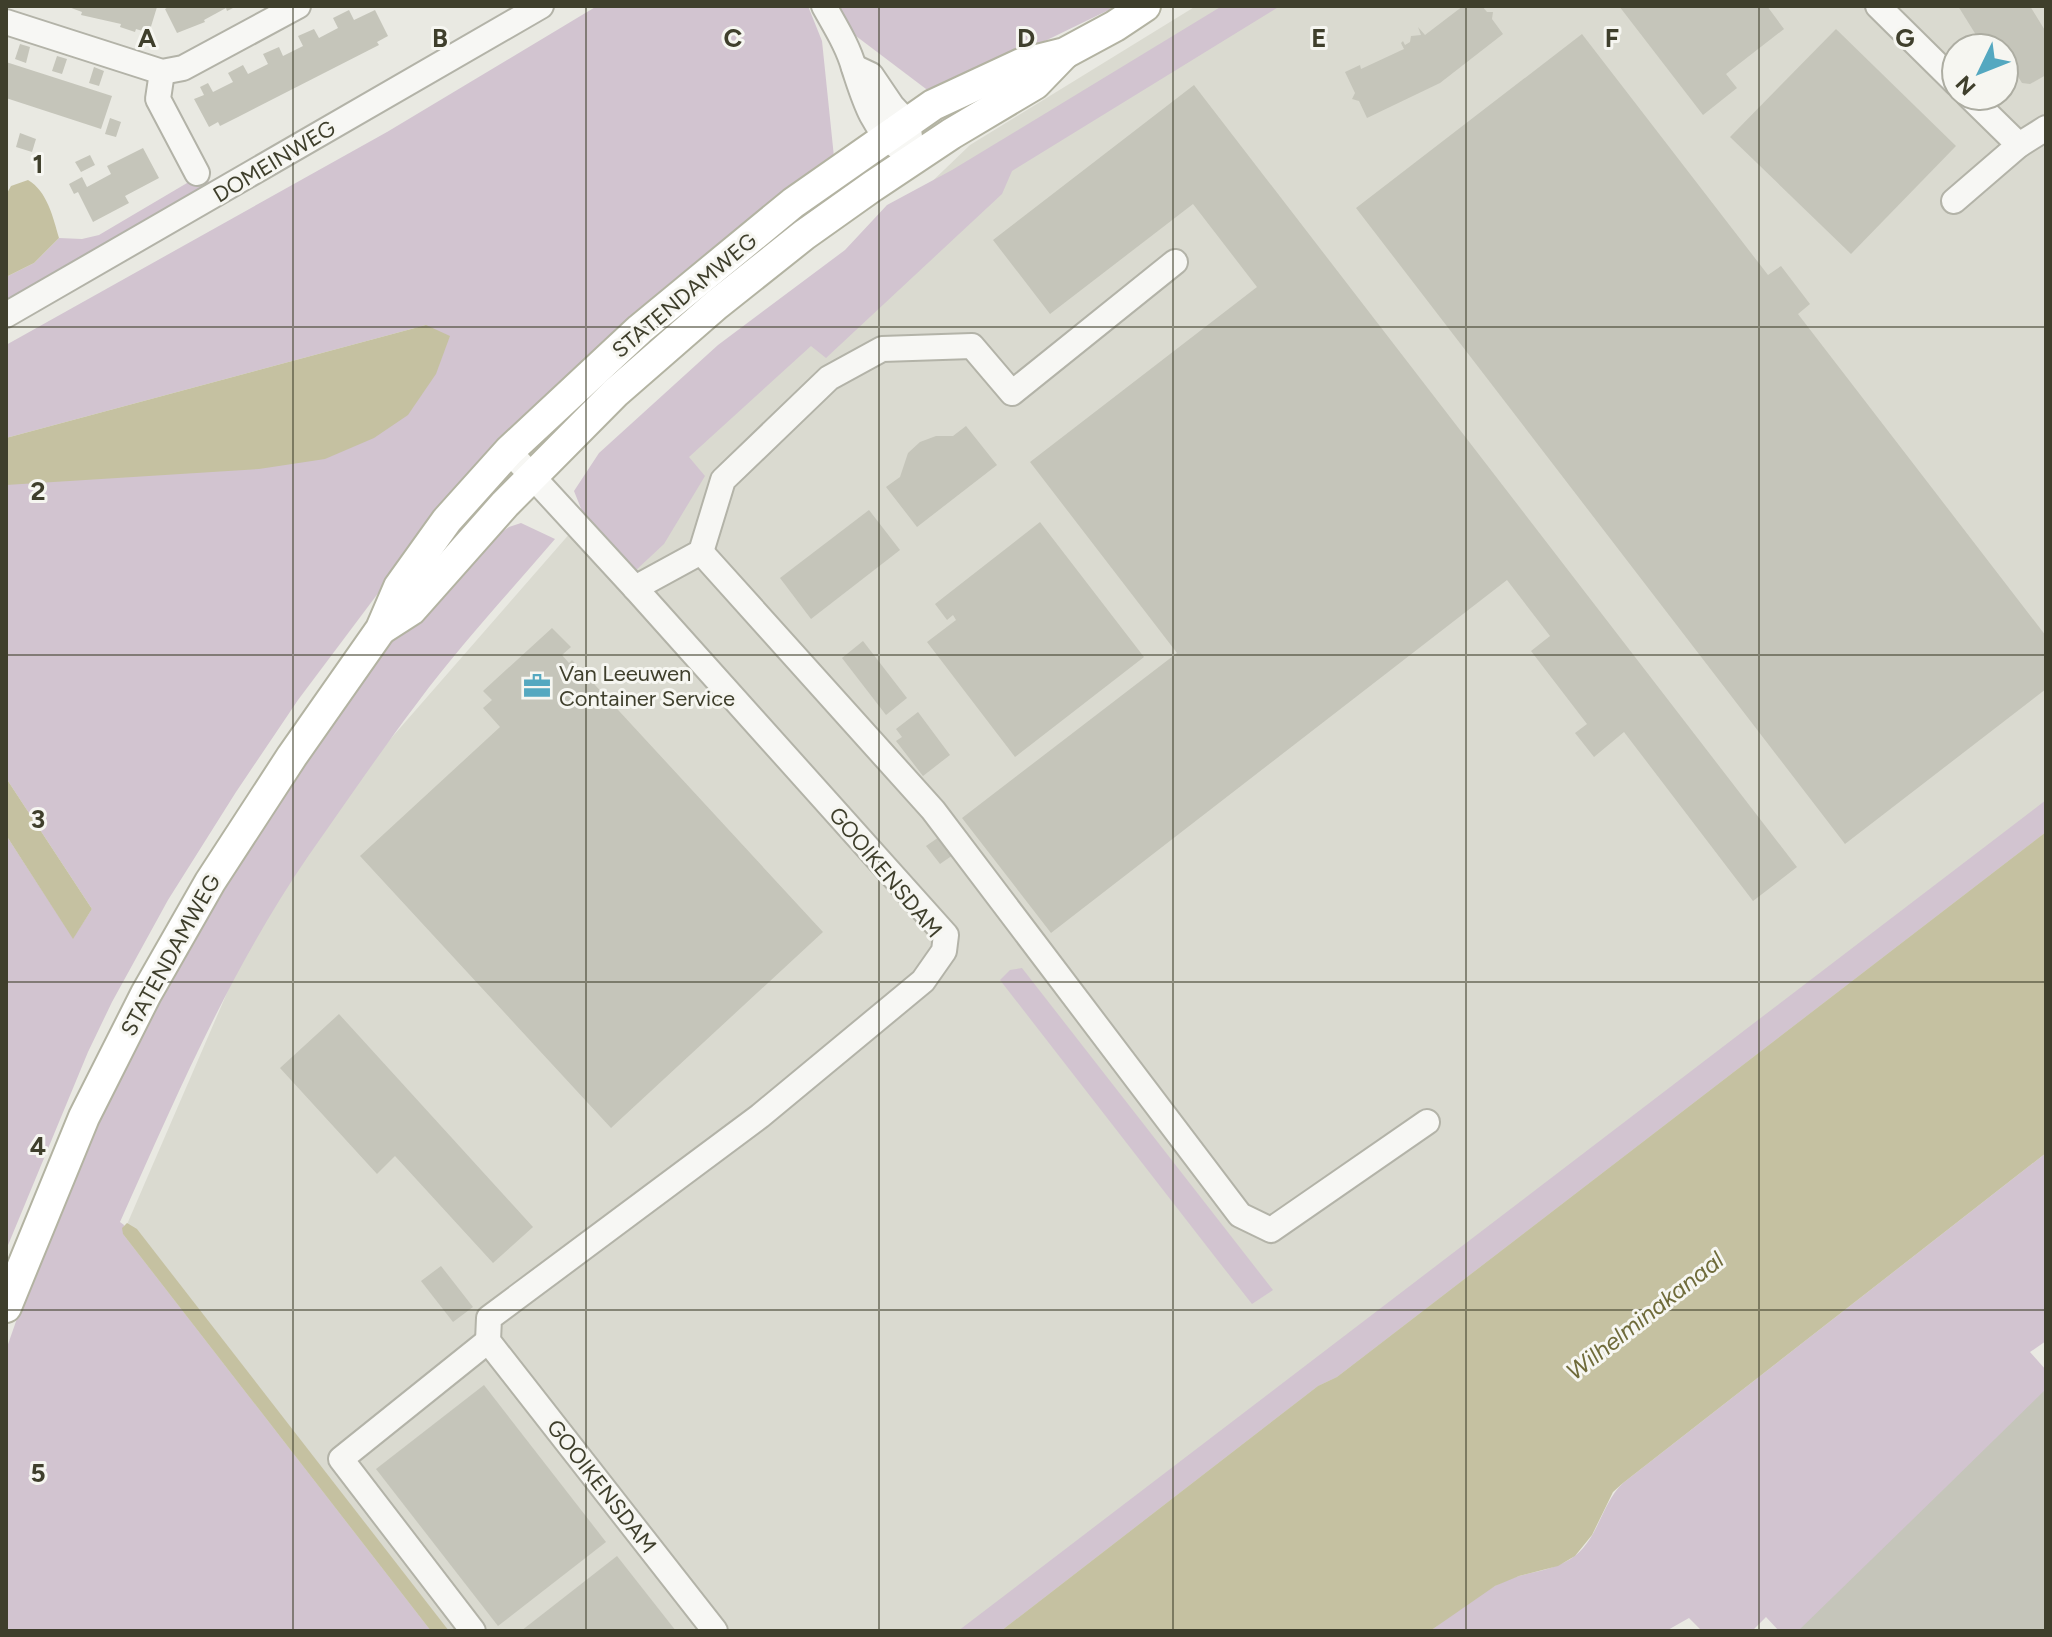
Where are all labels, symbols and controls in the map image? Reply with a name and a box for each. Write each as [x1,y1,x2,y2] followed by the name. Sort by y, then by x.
[138,22,157,54] text: A
[432,22,448,54] text: B
[724,22,743,54] text: C
[1017,22,1035,54] text: D
[1311,22,1327,54] text: E
[1605,22,1619,54] text: F
[1895,22,1915,54] text: G
[1940,32,2020,112] north arrow
[1950,70,1981,101] text: N
[208,114,340,208] street label: DOMEINWEG
[33,148,43,180] text: 1
[607,227,762,364] street label: STATENDAMWEG
[30,475,46,507] text: 2
[559,660,735,712] place label: Van Leeuwen Container Service
[522,671,552,701] office icon: Van Leeuwen Container Service
[823,801,948,943] street label: GOOIKENSDAM
[31,803,45,835] text: 3
[115,870,226,1041] street label: STATENDAMWEG
[30,1130,46,1162] text: 4
[1560,1245,1730,1386] water label: Wilhelminakanaal
[541,1414,662,1559] street label: GOOIKENSDAM
[30,1457,46,1489] text: 5

